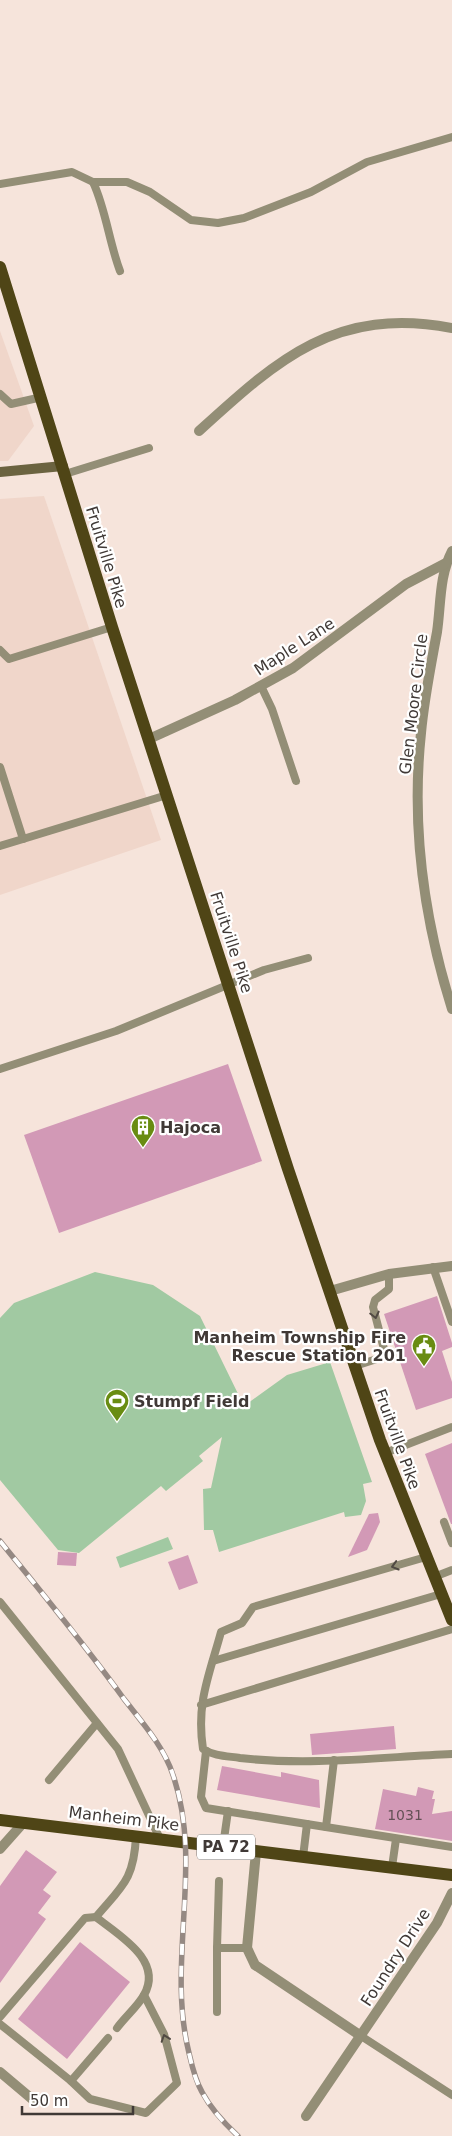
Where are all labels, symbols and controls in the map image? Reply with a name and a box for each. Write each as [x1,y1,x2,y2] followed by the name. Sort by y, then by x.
[82,504,131,610] street label: Fruitville Pike
[251,613,338,679] street label: Maple Lane
[395,633,432,775] street label: Glen Moore Circle
[206,889,257,995] street label: Fruitville Pike
[130,1114,156,1148] building icon: Hajoca
[160,1118,221,1137] place label: Hajoca
[369,1311,380,1320] one-way arrow
[193,1328,406,1365] place label: Manheim Township Fire Rescue Station 201
[411,1333,437,1367] public building icon: Manheim Township Fire Rescue Station 201
[371,1386,424,1492] street label: Fruitville Pike
[104,1388,130,1422] sports icon: Stumpf Field
[134,1392,249,1411] place label: Stumpf Field
[391,1560,400,1571] one-way arrow
[68,1802,180,1835] street label: Manheim Pike
[387,1807,423,1823] house number: 1031
[197,1834,255,1860] road number: PA 72
[357,1905,434,2010] street label: Foundry Drive
[161,2034,171,2043] one-way arrow
[22,2084,134,2116] scale bar
[30,2092,68,2110] text: 50 m

